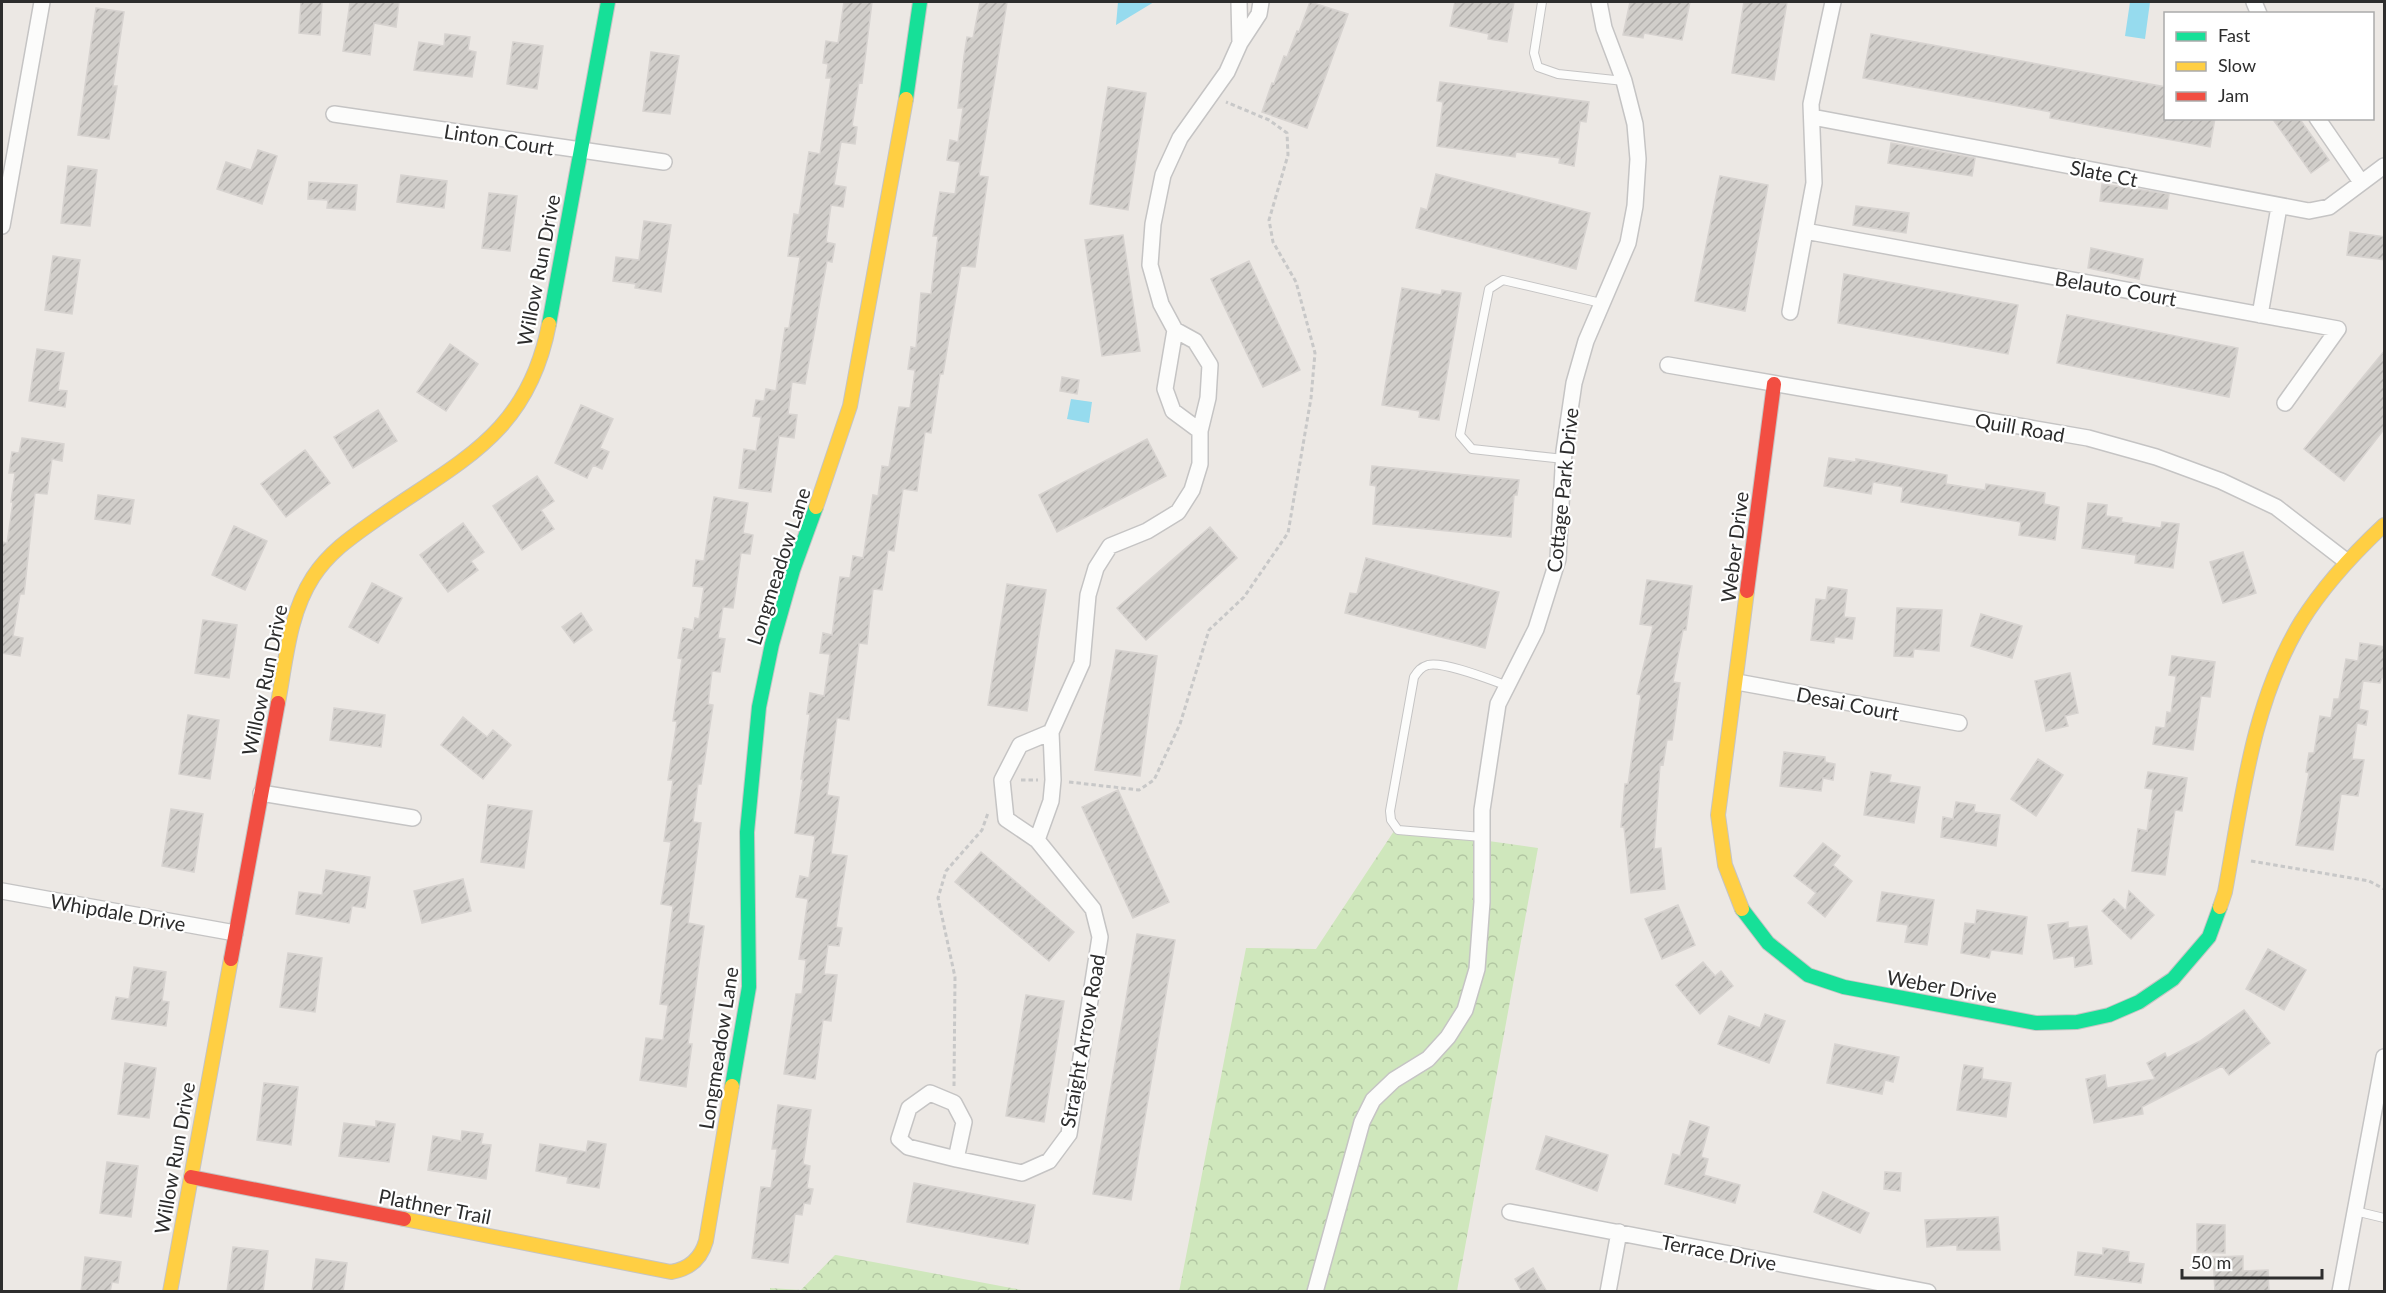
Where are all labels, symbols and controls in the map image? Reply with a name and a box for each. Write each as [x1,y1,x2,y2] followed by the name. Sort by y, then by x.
[2164,12,2374,120] legend
[2218,24,2251,46] text: Fast
[2218,54,2256,76] text: Slow
[2218,84,2249,106] text: Jam
[442,118,556,160] street label: Linton Court
[2068,155,2140,191] street label: Slate Ct
[512,192,564,348] street label: Willow Run Drive
[2053,266,2179,310] street label: Belauto Court
[1541,406,1583,574] street label: Cottage Park Drive
[1973,407,2067,447] street label: Quill Road
[741,484,815,648] street label: Longmeadow Lane
[1715,490,1753,604] street label: Weber Drive
[236,602,292,758] street label: Willow Run Drive
[1795,681,1901,725] street label: Desai Court
[48,888,188,936] street label: Whipdale Drive
[1055,952,1109,1130] street label: Straight Arrow Road
[1885,964,1999,1008] street label: Weber Drive
[693,965,743,1131] street label: Longmeadow Lane
[149,1080,199,1236] street label: Willow Run Drive
[377,1183,493,1229] street label: Plathner Trail
[1659,1229,1779,1275] street label: Terrace Drive
[2182,1242,2322,1280] scale bar
[2191,1251,2231,1273] text: 50 m

